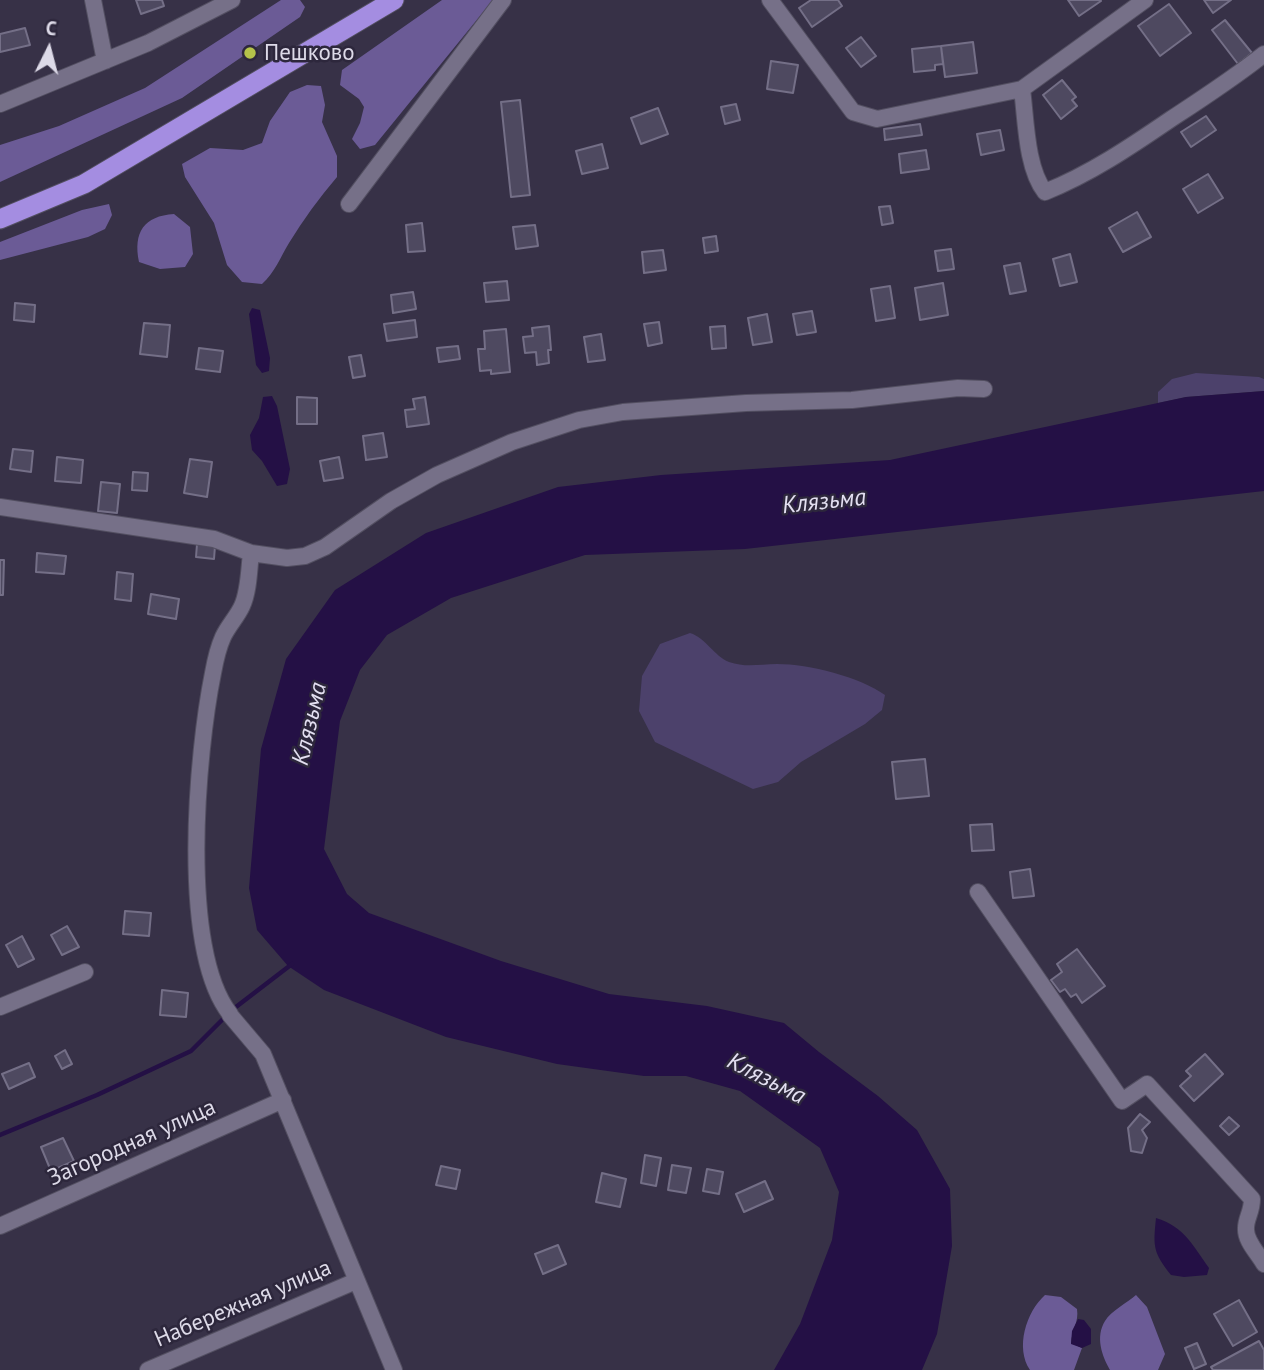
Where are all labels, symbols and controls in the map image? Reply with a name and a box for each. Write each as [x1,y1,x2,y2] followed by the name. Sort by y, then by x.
[14,14,84,84] north arrow
[45,16,58,41] text: С
[264,39,355,67] place label: Пешково
[242,45,258,61] marker: Пешково
[781,483,867,521] water label: Клязьма
[287,680,333,768] water label: Клязьма
[722,1047,810,1111] water label: Клязьма
[44,1094,220,1192] street label: Загородная улица
[150,1254,336,1354] street label: Набережная улица

